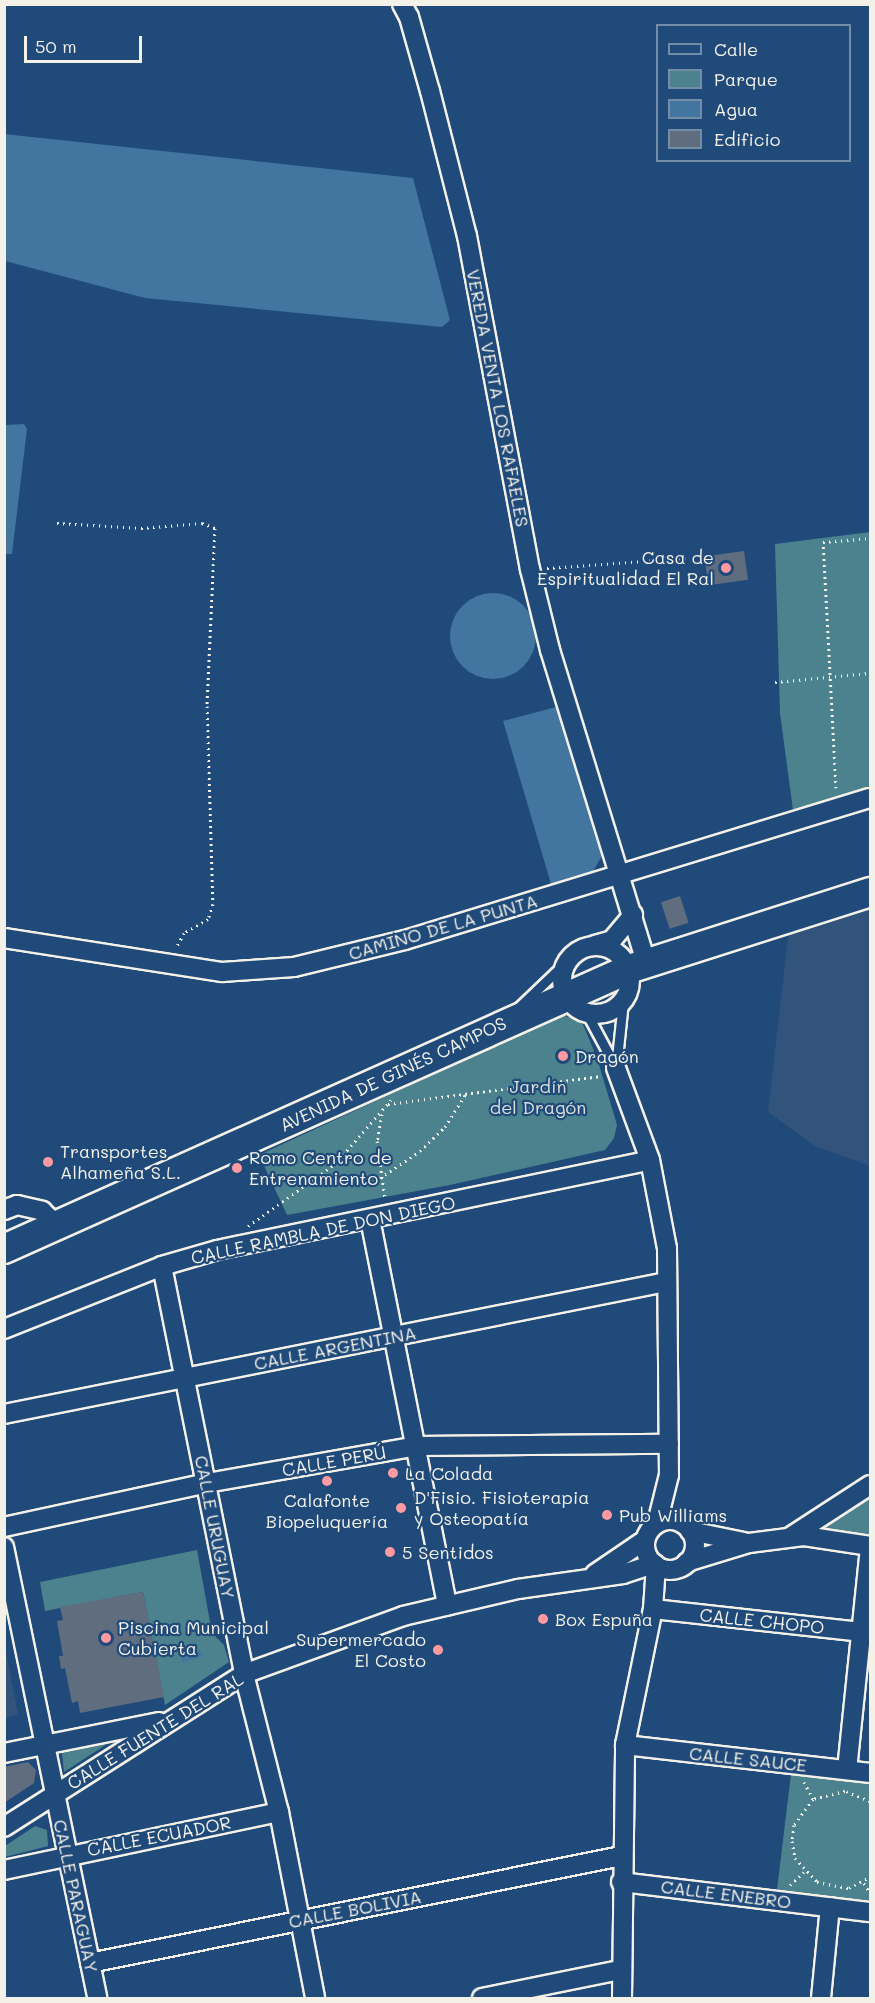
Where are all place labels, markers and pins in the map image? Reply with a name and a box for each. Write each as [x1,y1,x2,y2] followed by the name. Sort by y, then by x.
[537,547,714,590] place label: Casa de Espiritualidad El Ral
[719,561,733,575] marker: Casa de Espiritualidad El Ral
[575,1045,639,1067] place label: Dragón
[556,1049,570,1063] marker: Dragón
[60,1141,181,1184] place label: Transportes Alhameña S.L.
[249,1147,392,1190] place label: Romo Centro de Entrenamiento
[41,1155,55,1169] marker: Transportes Alhameña S.L.
[230,1161,244,1175] marker: Romo Centro de Entrenamiento
[405,1462,493,1484] place label: La Colada
[386,1466,400,1480] marker: La Colada
[320,1474,334,1488] marker: Calafonte Biopeluquería
[414,1487,590,1530] place label: D'Fisio. Fisioterapia y Osteopatía
[266,1490,388,1532] place label: Calafonte Biopeluquería
[392,1499,410,1517] marker: D'Fisio. Fisioterapia y Osteopatía
[619,1504,727,1526] place label: Pub Williams
[600,1508,614,1522] marker: Pub Williams
[402,1541,494,1563] place label: 5 Sentidos
[383,1545,397,1559] marker: 5 Sentidos
[555,1608,653,1630] place label: Box Espuña
[536,1612,550,1626] marker: Box Espuña
[118,1617,269,1660] place label: Piscina Municipal Cubierta
[296,1629,426,1672] place label: Supermercado El Costo
[99,1631,113,1645] marker: Piscina Municipal Cubierta
[431,1643,445,1657] marker: Supermercado El Costo

